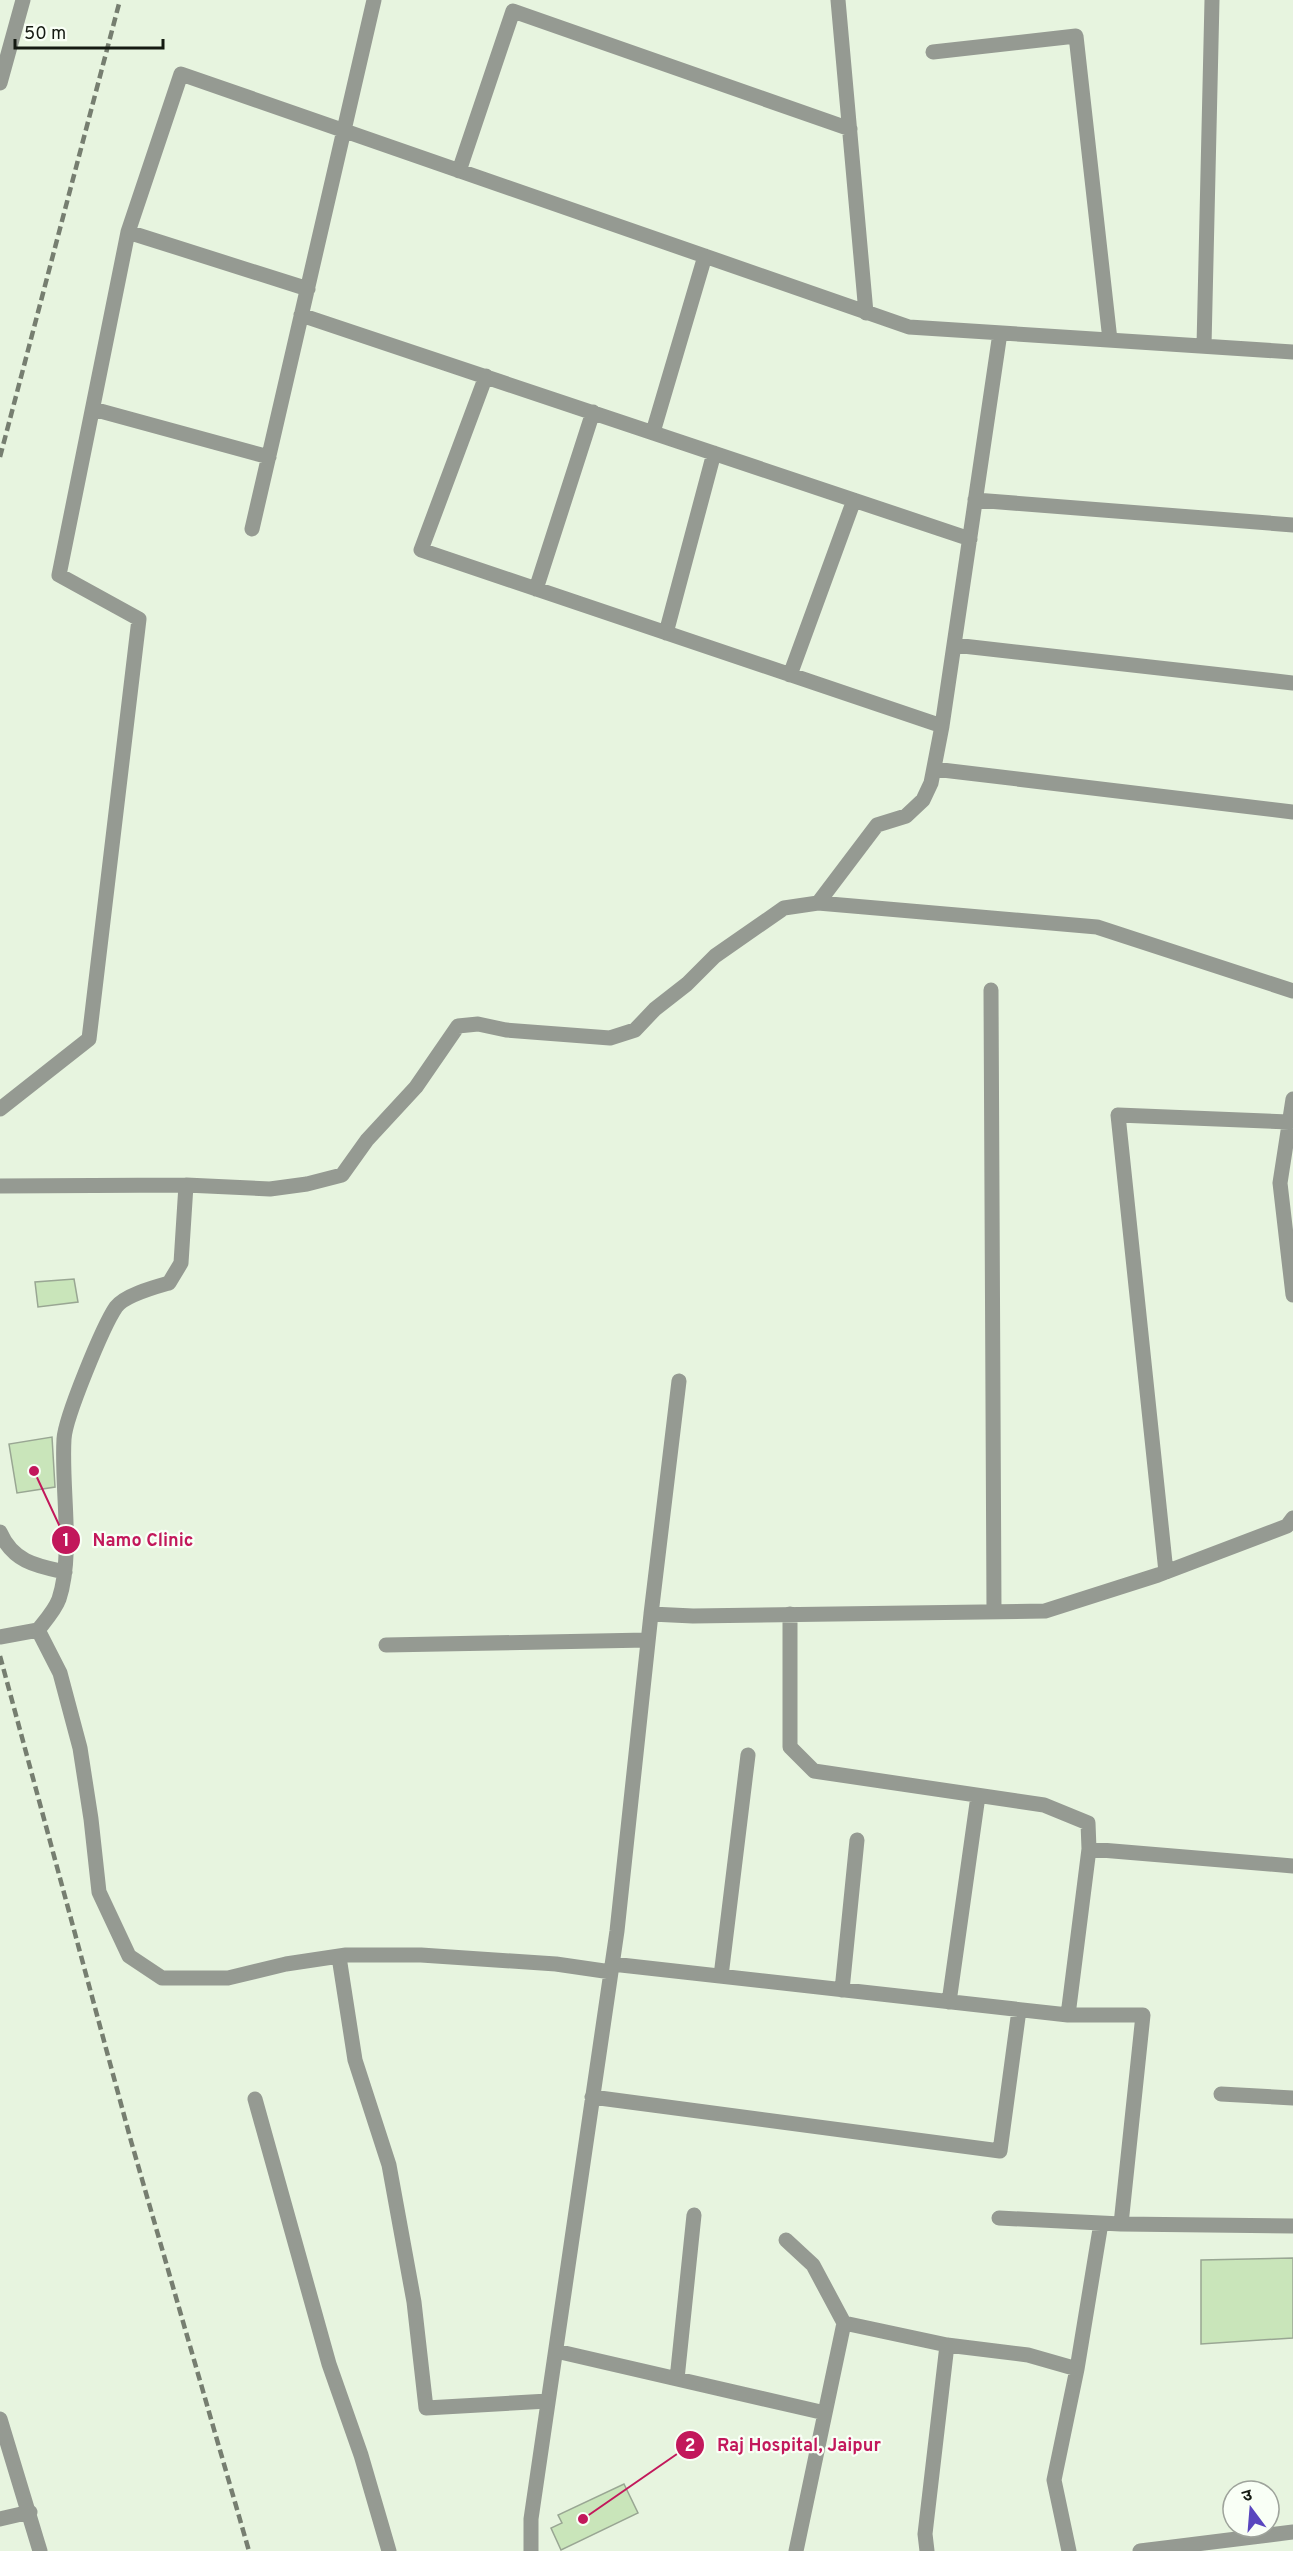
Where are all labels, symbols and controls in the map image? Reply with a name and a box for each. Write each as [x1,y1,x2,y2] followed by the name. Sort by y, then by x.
[15,12,164,50] scale bar
[24,23,66,46] text: 50 m
[51,1522,206,1558] callout: Namo Clinic
[62,1530,70,1553] text: 1
[93,1530,193,1553] text: Namo Clinic
[675,2427,893,2463] callout: Raj Hospital, Jaipur
[684,2435,696,2458] text: 2
[717,2435,881,2458] text: Raj Hospital, Jaipur
[1221,2479,1281,2539] north arrow
[1240,2485,1255,2507] text: उ

